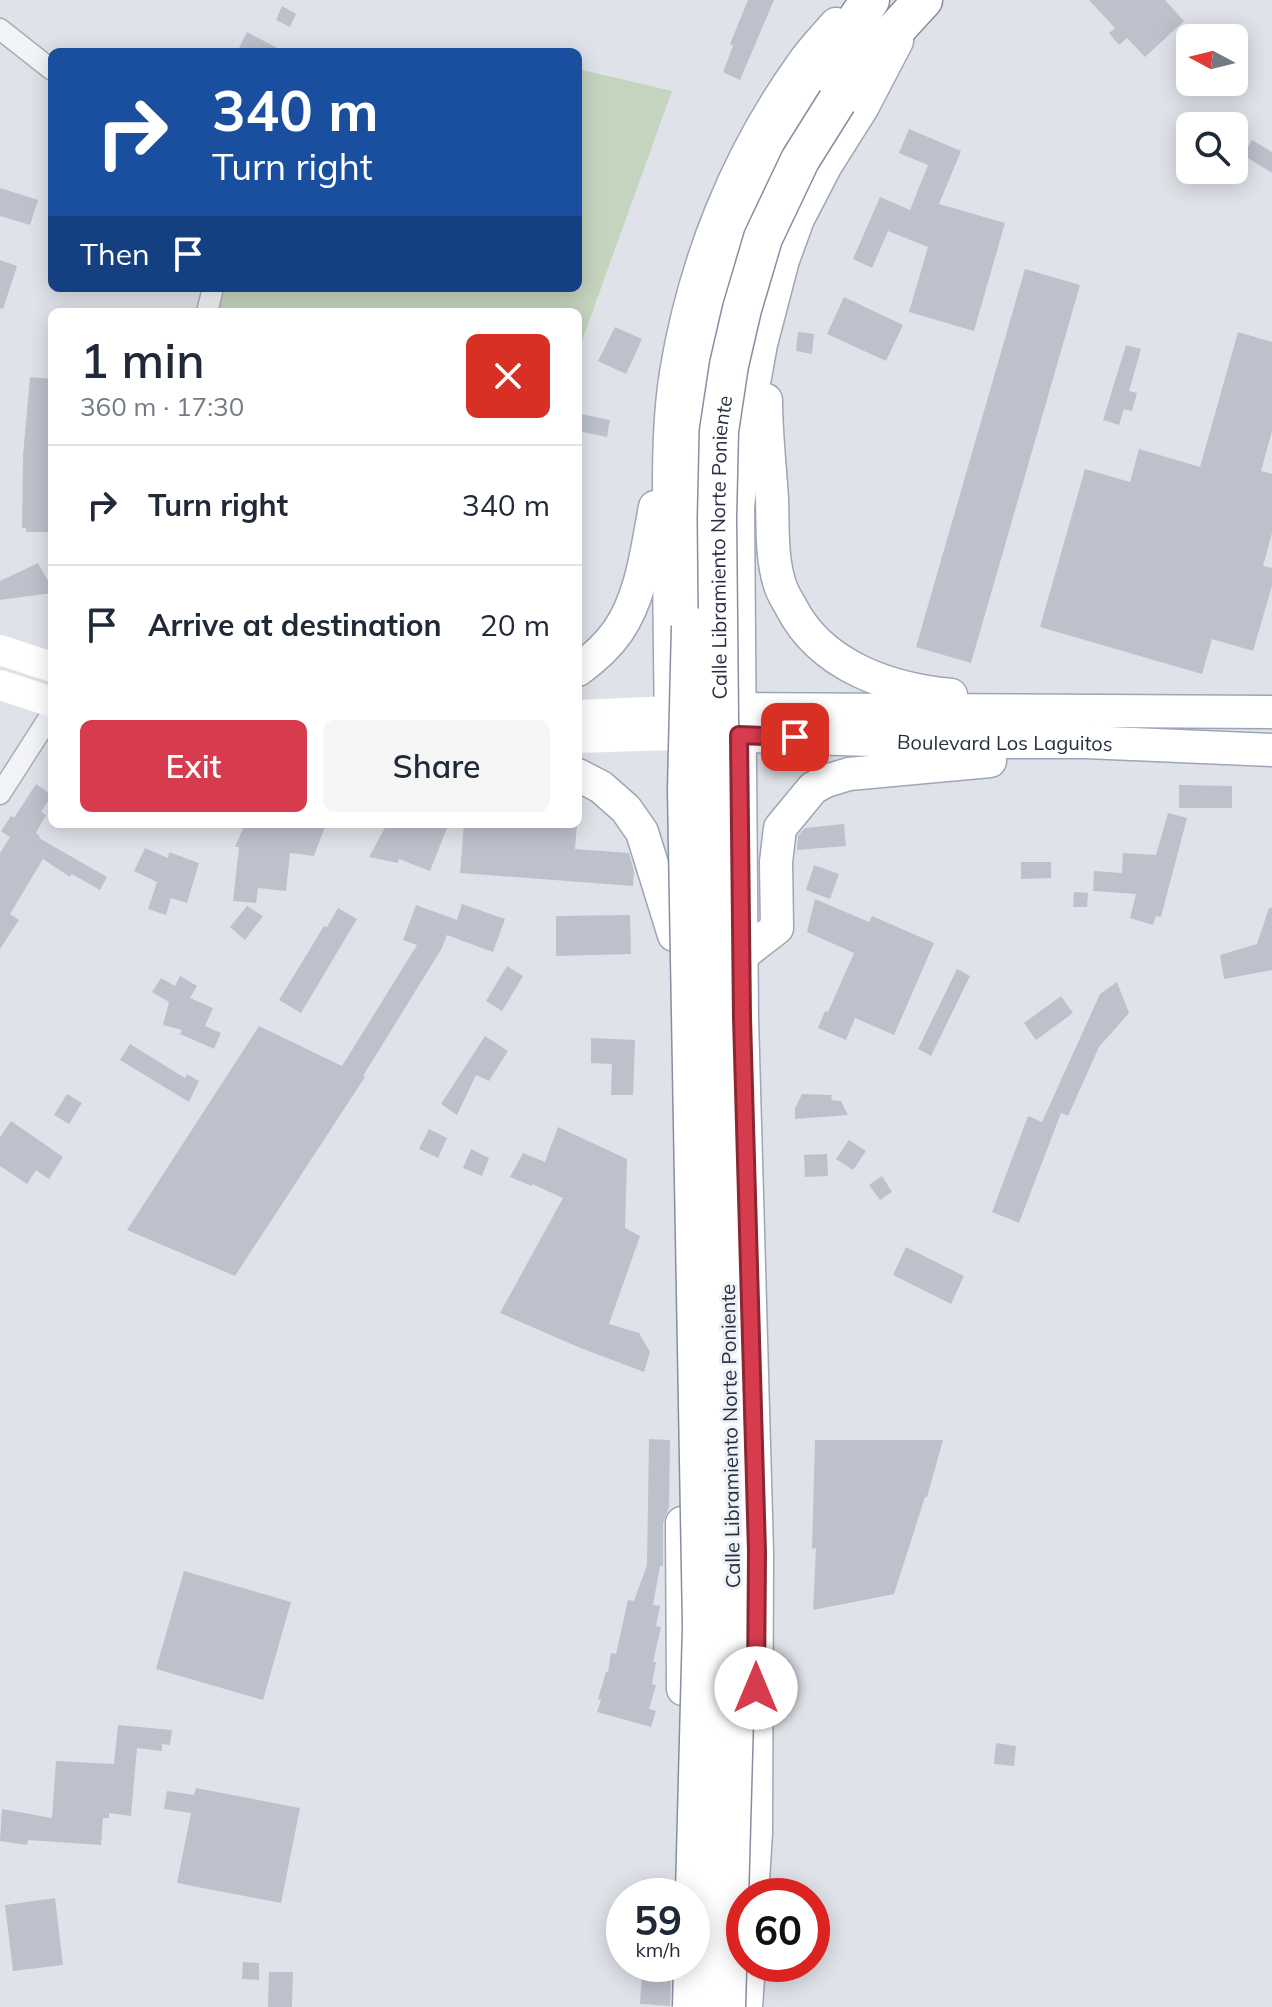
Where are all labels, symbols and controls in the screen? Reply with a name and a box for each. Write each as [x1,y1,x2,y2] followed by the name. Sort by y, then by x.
[1176,24,1248,96] north arrow
[1176,24,1248,184] map controls
[212,75,379,145] text: 340 m
[80,80,184,184] icon: right
[1176,112,1248,184] button: search
[212,144,373,189] text: Turn right
[166,232,210,276] icon: arrive
[80,235,150,273] text: Then
[80,330,205,390] text: 1 min
[466,334,550,418] button: close
[80,390,244,423] text: 360 m · 17:30
[704,394,737,700] street label: Calle Libramiento Norte Poniente
[80,483,124,527] icon: right
[148,486,288,524] text: Turn right
[462,486,550,524] text: 340 m
[80,603,124,647] icon: arrive
[148,606,442,644] text: Arrive at destination
[480,606,550,644] text: 20 m
[761,703,829,771] pin
[773,715,817,759] icon: arrive
[80,720,307,812] button: Exit
[323,720,550,812] button: Share
[897,728,1113,756] street label: Boulevard Los Laguitos
[715,1284,745,1588] street label: Calle Libramiento Norte Poniente
[714,1646,798,1730] position arrow
[726,1878,830,1982] speed limit sign: 60
[634,1895,682,1945] text: 59
[635,1937,681,1962] text: km/h

